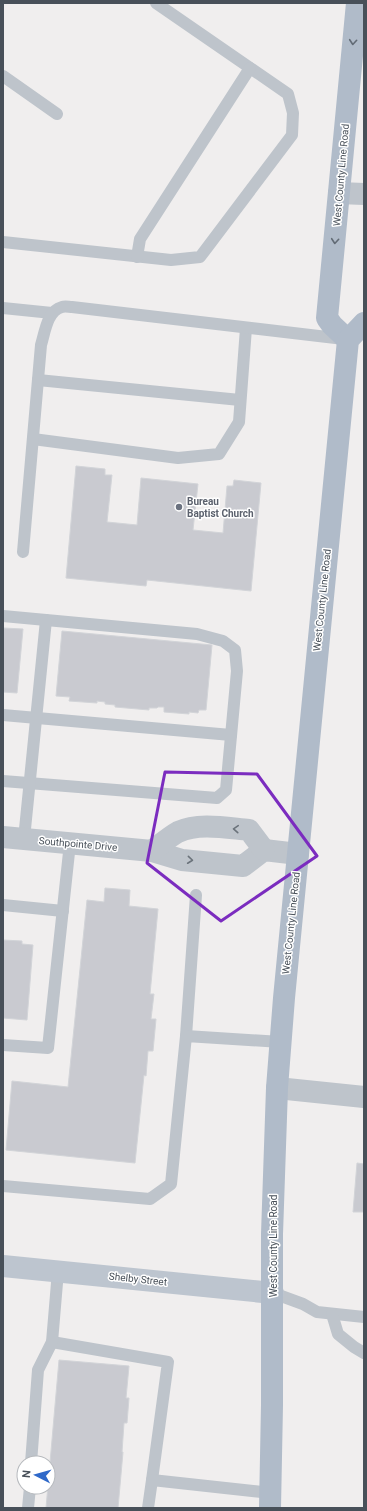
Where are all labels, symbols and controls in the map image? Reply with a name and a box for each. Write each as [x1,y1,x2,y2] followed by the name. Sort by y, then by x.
[349,39,358,45] one-way arrow
[331,123,351,227] street label: West County Line Road
[330,238,339,244] one-way arrow
[187,496,254,519] place label: Bureau Baptist Church
[174,502,184,512] marker: Bureau Baptist Church
[311,548,333,652] street label: West County Line Road
[233,825,239,834] one-way arrow
[38,835,118,853] street label: Southpointe Drive
[187,856,193,865] one-way arrow
[280,871,302,975] street label: West County Line Road
[268,1195,279,1297] street label: West County Line Road
[108,1270,168,1288] street label: Shelby Street
[16,1455,56,1495] north arrow
[20,1469,33,1479] text: N

